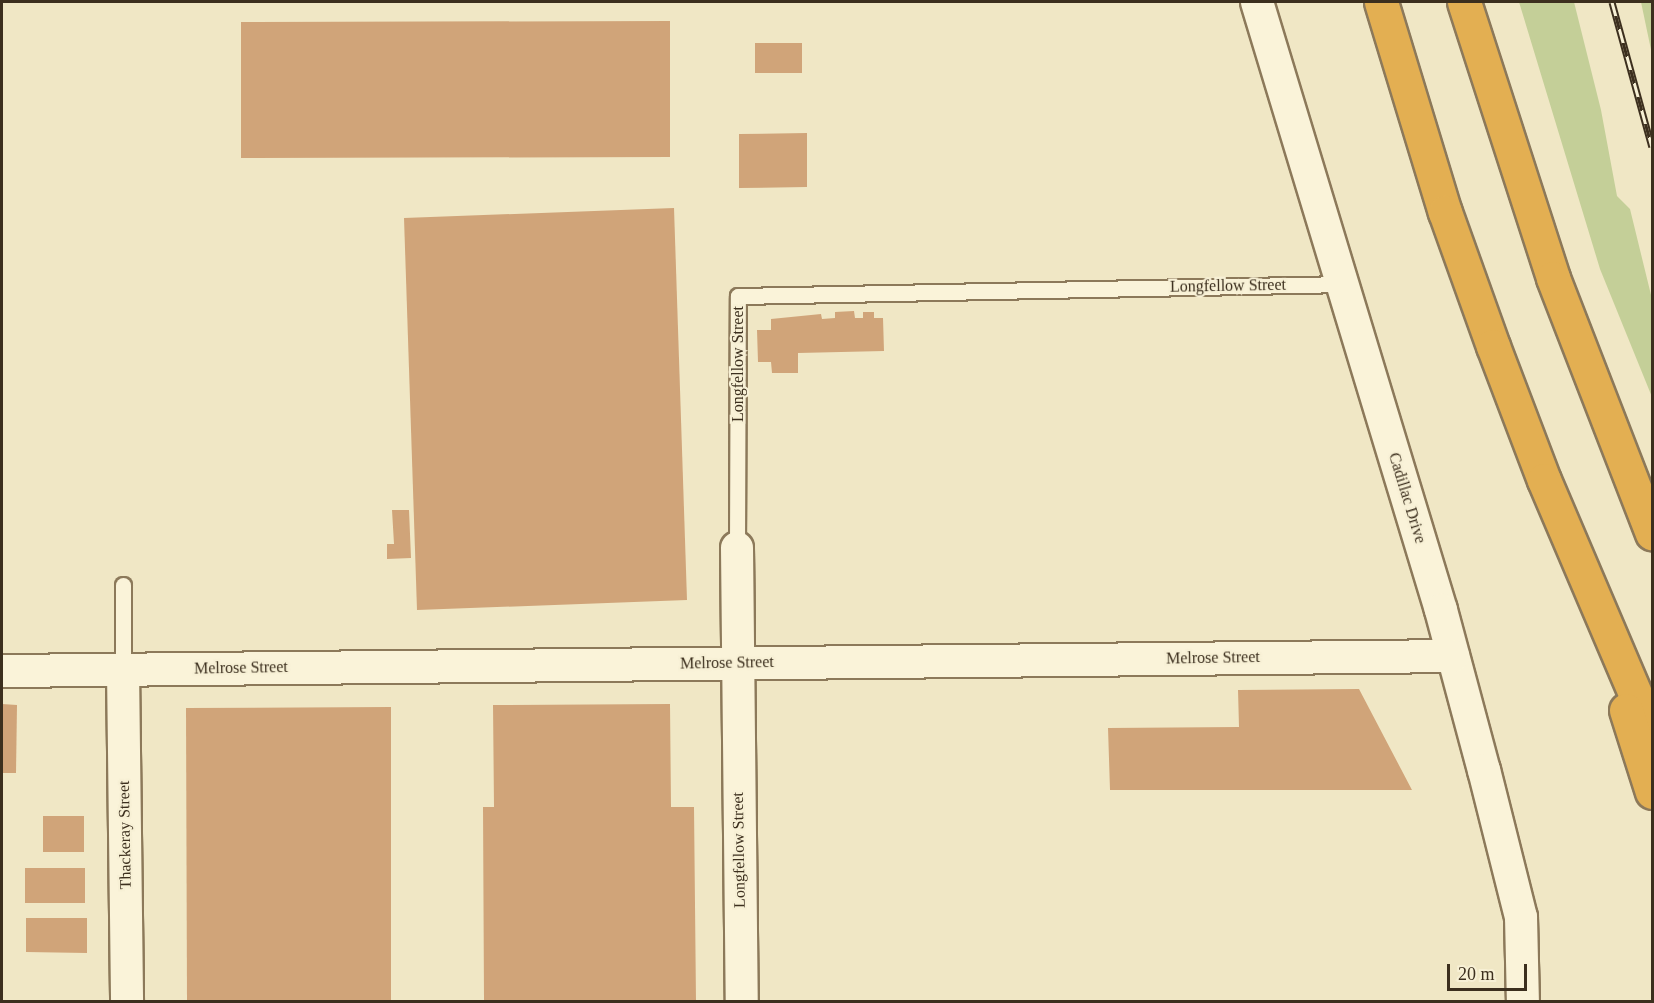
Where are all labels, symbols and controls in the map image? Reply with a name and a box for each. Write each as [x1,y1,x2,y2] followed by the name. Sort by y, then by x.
[1170,275,1286,297] street label: Longfellow Street
[728,306,748,422] street label: Longfellow Street
[1384,450,1430,546] street label: Cadillac Drive
[1166,648,1260,668] street label: Melrose Street
[680,653,774,673] street label: Melrose Street
[194,658,288,678] street label: Melrose Street
[114,780,136,890] street label: Thackeray Street
[728,792,750,908] street label: Longfellow Street
[1450,952,1530,990] scale bar
[1458,964,1495,984] text: 20 m

